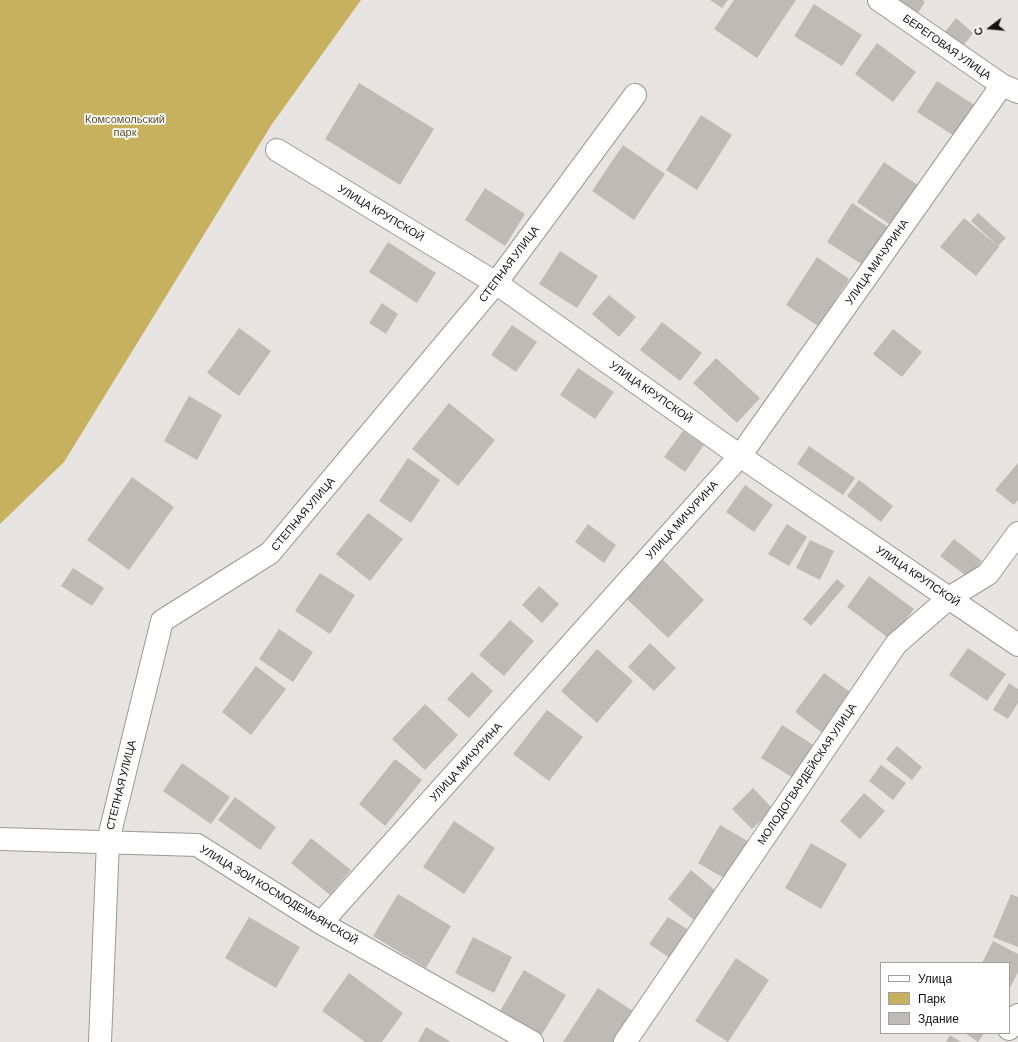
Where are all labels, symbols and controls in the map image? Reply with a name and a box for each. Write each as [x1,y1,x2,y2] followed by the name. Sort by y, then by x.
[970,8,1010,48] north arrow
[900,12,994,82] street label: БЕРЕГОВАЯ УЛИЦА
[971,26,985,37] text: С
[85,112,165,138] park label: Комсомольский парк
[335,182,427,244] street label: УЛИЦА КРУПСКОЙ
[843,217,911,307] street label: УЛИЦА МИЧУРИНА
[476,223,542,305] street label: СТЕПНАЯ УЛИЦА
[607,358,695,426] street label: УЛИЦА КРУПСКОЙ
[268,474,338,554] street label: СТЕПНАЯ УЛИЦА
[643,478,721,562] street label: УЛИЦА МИЧУРИНА
[873,543,963,609] street label: УЛИЦА КРУПСКОЙ
[755,701,859,847] street label: МОЛОДОГВАРДЕЙСКАЯ УЛИЦА
[427,720,505,804] street label: УЛИЦА МИЧУРИНА
[103,739,139,831] street label: СТЕПНАЯ УЛИЦА
[198,842,360,948] street label: УЛИЦА ЗОИ КОСМОДЕМЬЯНСКОЙ
[880,962,1010,1034] legend
[918,971,952,985] text: Улица
[918,991,945,1005] text: Парк
[918,1011,959,1025] text: Здание

